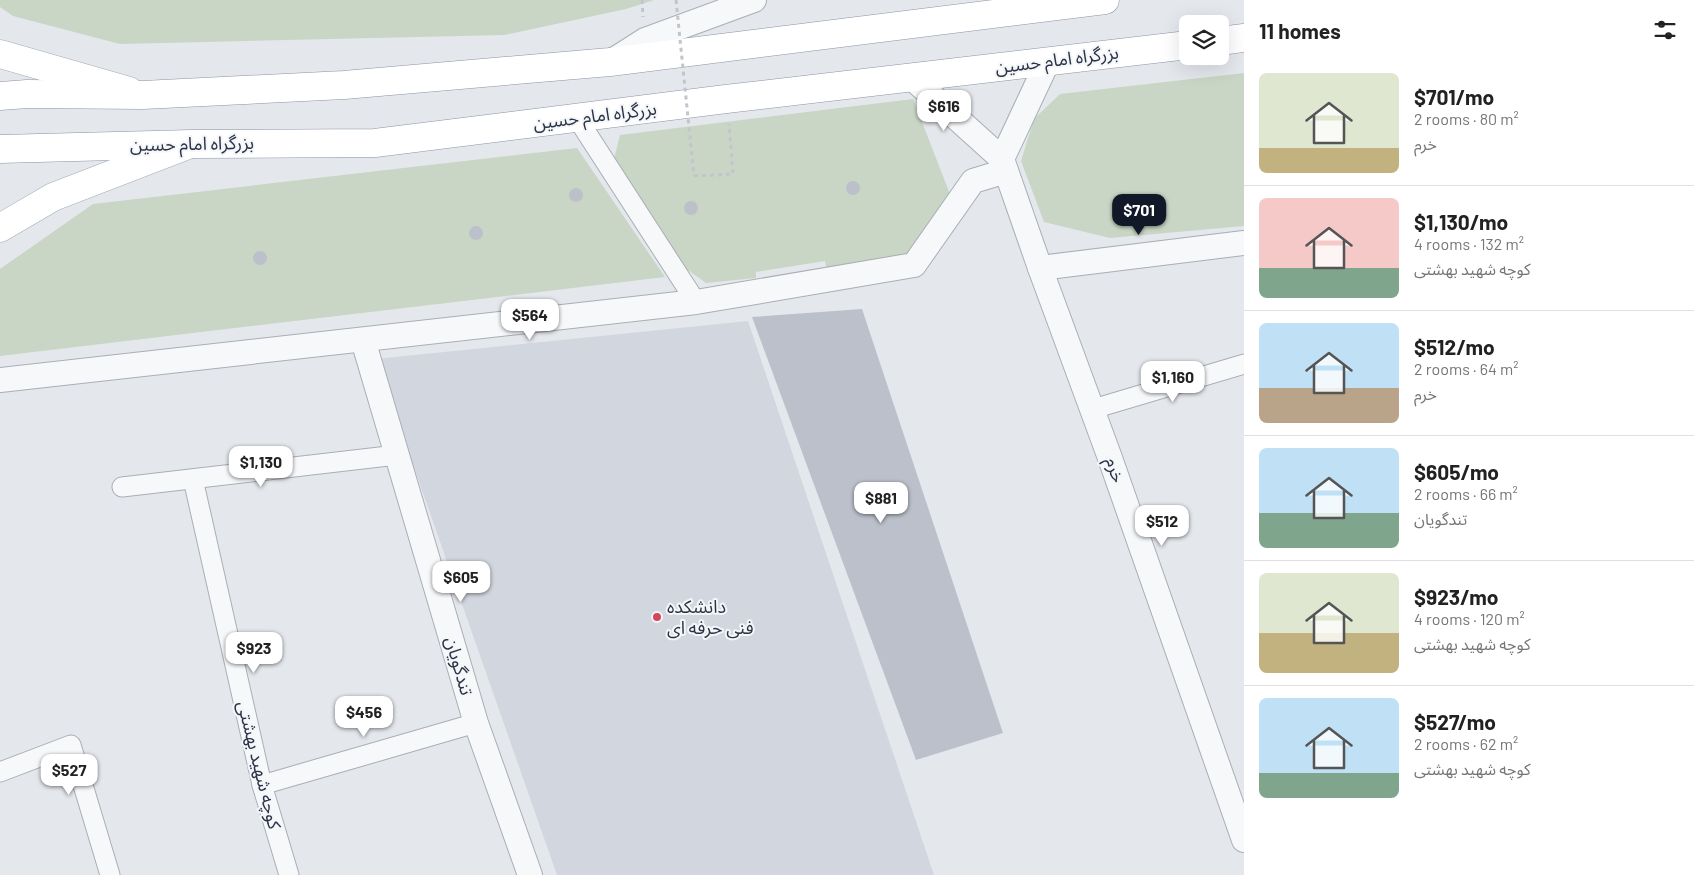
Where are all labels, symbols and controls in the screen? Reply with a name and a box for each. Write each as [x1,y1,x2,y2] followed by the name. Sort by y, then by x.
[1179,15,1229,65] map controls
[1179,15,1229,65] button: layers
[1651,16,1679,44] icon: filters
[1259,18,1341,43] text: 11 homes
[994,41,1120,81] street label: بزرگراه امام حسین
[1414,84,1494,109] text: $701/mo
[914,90,974,132] pin: $616
[1299,93,1359,153] icon: home
[928,96,960,115] text: $616
[532,97,658,137] street label: بزرگراه امام حسین
[1414,109,1519,128] text: 2 rooms · 80 m²
[130,131,254,159] street label: بزرگراه امام حسین
[1414,134,1437,153] text: خرم
[1109,194,1169,236] pin: $701
[1123,200,1155,219] text: $701
[1414,209,1508,234] text: $1,130/mo
[1299,218,1359,278] icon: home
[1414,234,1524,253] text: 4 rooms · 132 m²
[1414,259,1531,278] text: کوچه شهید بهشتی
[500,298,560,341] pin: $564
[512,305,548,324] text: $564
[1414,334,1495,359] text: $512/mo
[1299,343,1359,403] icon: home
[1414,359,1518,378] text: 2 rooms · 64 m²
[1132,360,1214,403] pin: $1,160
[1152,367,1194,386] text: $1,160
[1414,384,1437,403] text: خرم
[220,446,302,488] pin: $1,130
[240,452,282,471] text: $1,130
[1098,454,1131,487] street label: خرم
[1414,459,1499,484] text: $605/mo
[1299,468,1359,528] icon: home
[851,482,911,524] pin: $881
[1414,484,1518,503] text: 2 rooms · 66 m²
[865,488,897,507] text: $881
[1132,504,1192,547] pin: $512
[1414,509,1467,528] text: تندگویان
[1146,511,1178,530] text: $512
[431,560,491,603] pin: $605
[443,567,479,586] text: $605
[1414,584,1498,609] text: $923/mo
[1299,593,1359,653] icon: home
[667,595,754,639] place label: دانشکده فنی حرفه ای
[1414,609,1525,628] text: 4 rooms · 120 m²
[651,611,663,623] marker: دانشکده فنی حرفه ای
[224,632,284,674] pin: $923
[440,634,479,698] street label: تندگویان
[1414,634,1531,653] text: کوچه شهید بهشتی
[236,638,272,657] text: $923
[334,696,394,738] pin: $456
[232,698,287,832] street label: کوچه شهید بهشتی
[346,702,382,721] text: $456
[1414,709,1496,734] text: $527/mo
[1299,718,1359,778] icon: home
[1414,734,1518,753] text: 2 rooms · 62 m²
[39,754,99,796] pin: $527
[1414,759,1531,778] text: کوچه شهید بهشتی
[52,760,86,779] text: $527

